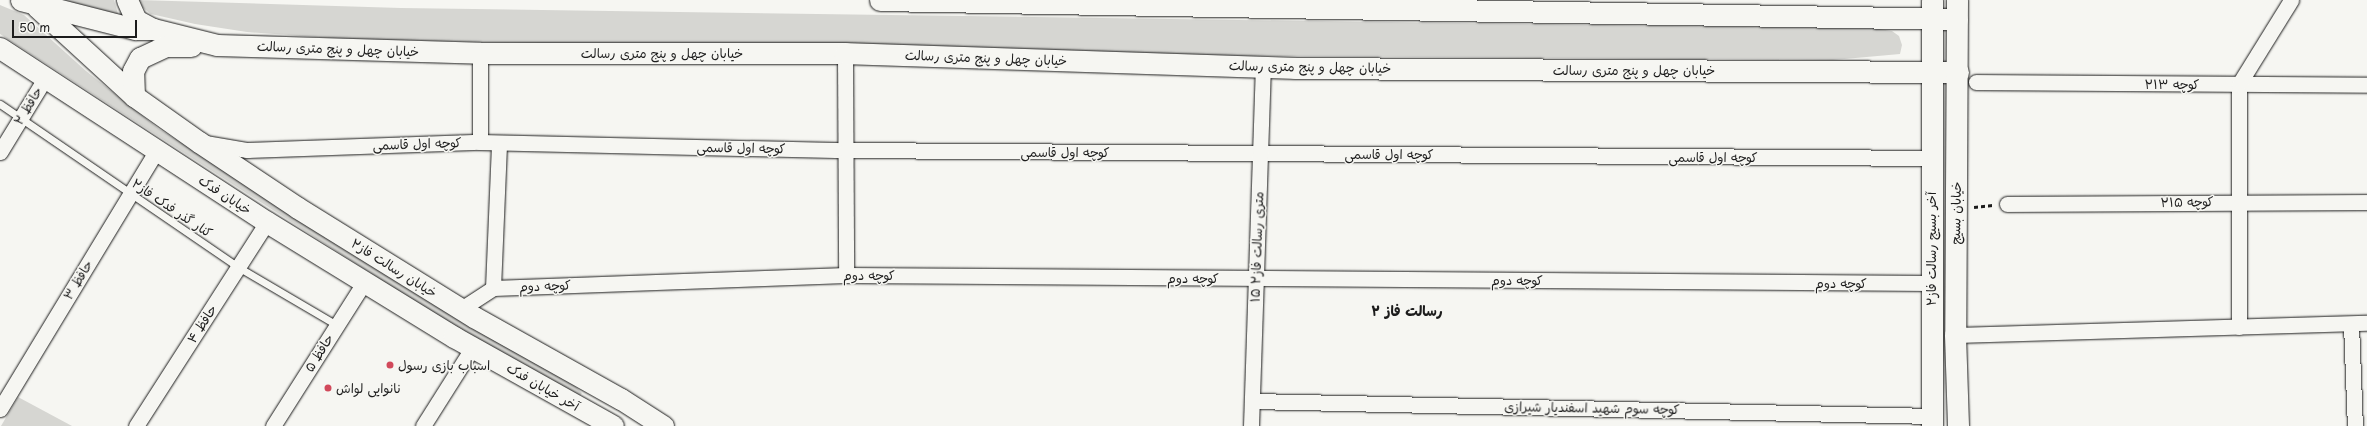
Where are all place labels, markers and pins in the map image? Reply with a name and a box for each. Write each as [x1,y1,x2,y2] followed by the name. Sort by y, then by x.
[398,357,490,373] place label: اسباب بازی رسول
[385,360,395,370] marker: اسباب بازی رسول
[336,380,401,396] place label: نانوایی لواش
[323,383,333,393] marker: نانوایی لواش

